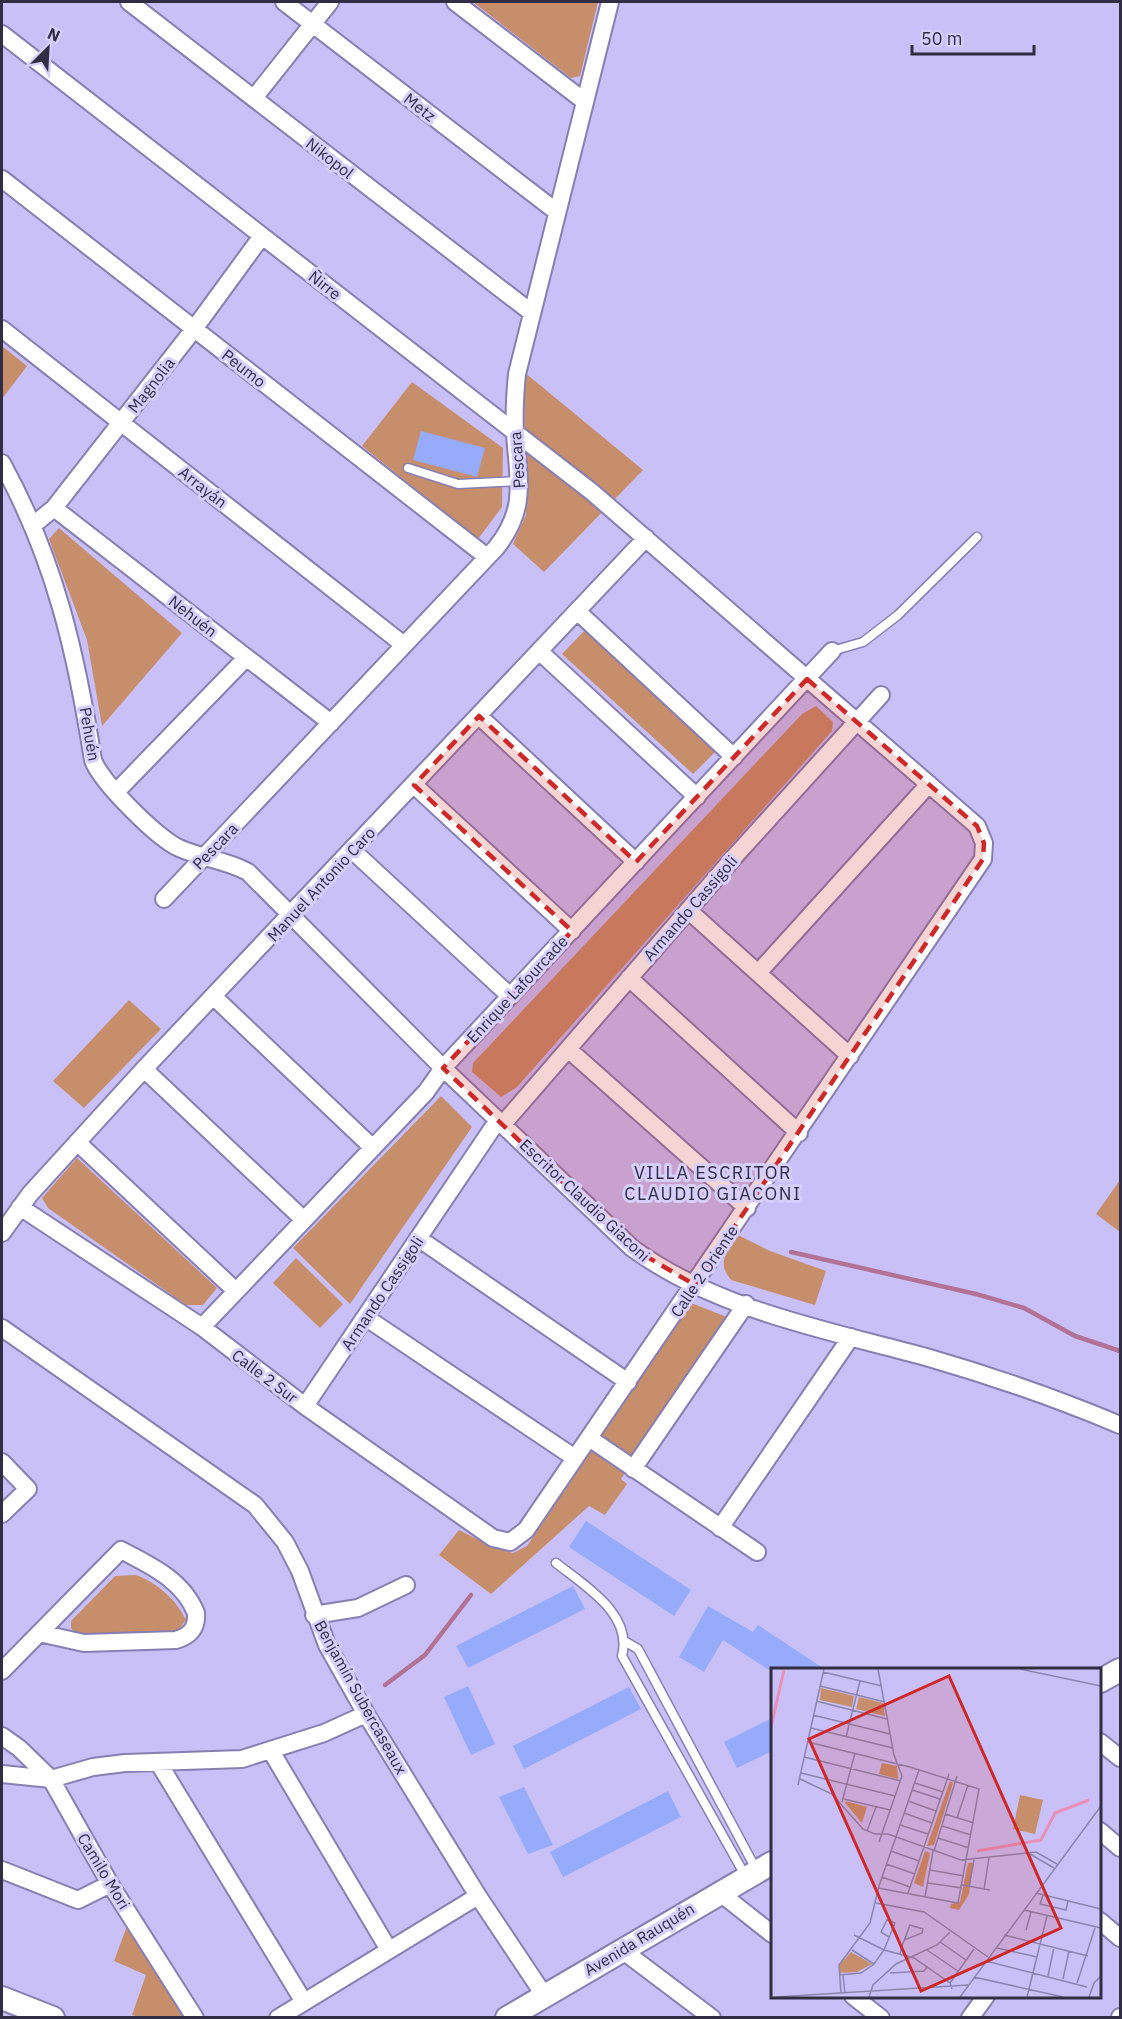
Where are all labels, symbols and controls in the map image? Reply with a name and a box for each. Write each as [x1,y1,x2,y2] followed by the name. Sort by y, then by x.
[18,18,78,78] north arrow
[912,18,1034,56] scale bar
[45,23,63,46] text: N
[921,27,963,50] text: 50 m
[400,88,440,126] street label: Metz
[302,133,358,183] street label: Nikopol
[305,266,345,304] street label: Ñirre
[218,345,270,391] street label: Peumo
[123,353,179,417] street label: Magnolia
[505,430,529,489] street label: Pescara
[175,462,231,512] street label: Arrayán
[165,591,221,641] street label: Nehuén
[75,706,105,762] street label: Pehuén
[188,818,242,873] street label: Pescara
[263,822,379,946] street label: Manuel Antonio Caro
[639,851,741,965] street label: Armando Cassigoli
[462,931,572,1047] street label: Enrique Lafourcade
[516,1134,654,1266] street label: Escritor Claudio Giaconi
[624,1161,802,1205] district label: VILLA ESCRITOR CLAUDIO GIACONI
[666,1221,742,1321] street label: Calle 2 Oriente
[336,1232,428,1354] street label: Armando Cassigoli
[228,1345,302,1407] street label: Calle 2 Sur
[310,1617,412,1777] street label: Benjamín Subercaseaux
[771,1668,1101,1998] inset map
[73,1829,135,1913] street label: Camilo Mori
[580,1898,698,1980] street label: Avenida Rauquén

